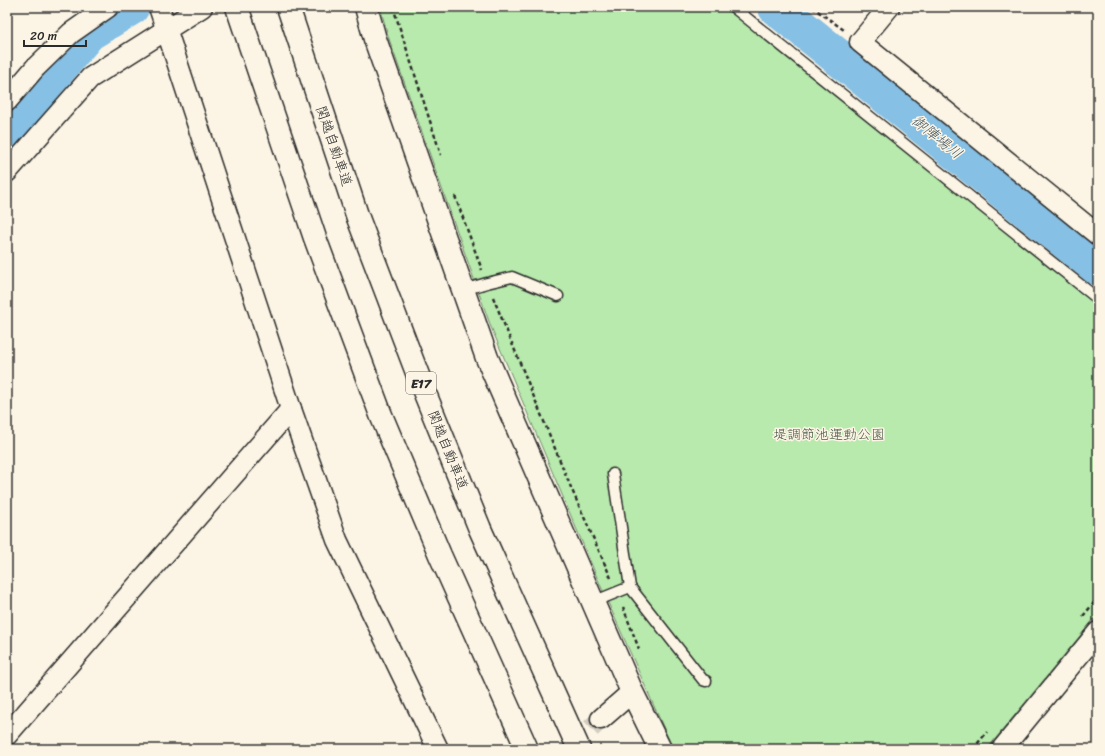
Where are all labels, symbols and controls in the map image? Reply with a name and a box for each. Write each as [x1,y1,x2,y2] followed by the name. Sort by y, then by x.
[24,22,86,48] scale bar
[30,25,57,47] text: 20 m
[309,102,359,190] street label: 関越自動車道
[905,108,969,166] water label: 御陣場川
[406,372,436,394] road number: E17
[421,406,475,494] street label: 関越自動車道
[773,422,885,447] park label: 堤調節池運動公園

